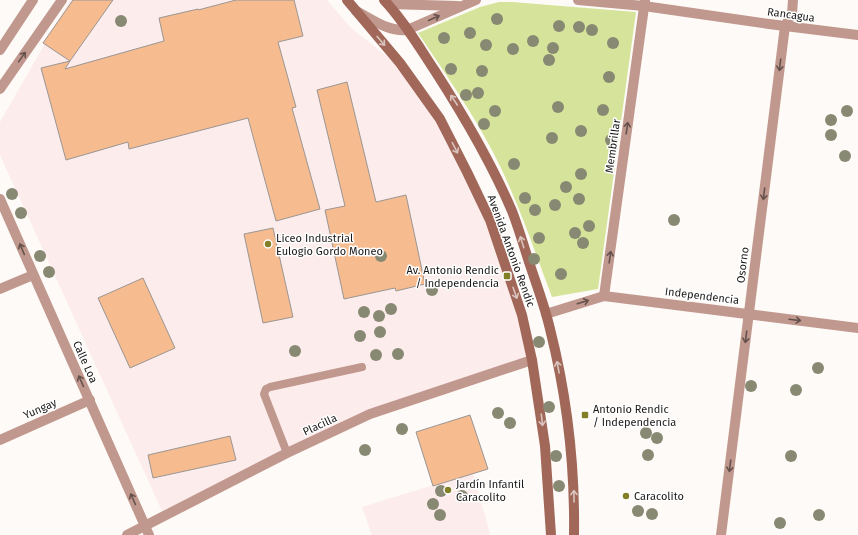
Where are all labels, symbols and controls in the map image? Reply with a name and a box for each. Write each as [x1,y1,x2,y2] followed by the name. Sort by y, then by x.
[766,5,816,25] street label: Rancagua
[428,14,440,21] one-way arrow
[377,35,386,46] one-way arrow
[18,52,26,63] one-way arrow
[776,58,784,71] one-way arrow
[450,95,458,106] one-way arrow
[603,117,623,174] street label: Membrillar
[623,122,631,135] one-way arrow
[451,141,459,153] one-way arrow
[760,187,768,200] one-way arrow
[485,193,537,309] street label: Avenida Antonio Rendic
[276,232,383,258] place label: Liceo Industrial Eulogio Gordo Moneo
[518,237,526,249] one-way arrow
[263,239,273,249] marker: Liceo Industrial Eulogio Gordo Moneo
[17,244,25,256] one-way arrow
[734,246,752,284] street label: Osorno
[606,251,614,264] one-way arrow
[406,264,499,290] place label: Av. Antonio Rendic / Independencia
[502,271,512,281] marker: Av. Antonio Rendic / Independencia
[664,285,740,307] street label: Independencia
[511,287,519,299] one-way arrow
[577,298,590,305] one-way arrow
[788,316,801,324] one-way arrow
[742,330,750,343] one-way arrow
[70,339,100,385] street label: Calle Loa
[554,361,562,374] one-way arrow
[77,375,84,387] one-way arrow
[21,396,59,422] street label: Yungay
[593,403,676,429] place label: Antonio Rendic / Independencia
[580,410,590,420] marker: Antonio Rendic / Independencia
[301,411,339,439] street label: Placilla
[538,413,546,426] one-way arrow
[726,459,734,472] one-way arrow
[456,478,524,504] place label: Jardín Infantil Caracolito
[443,485,453,495] marker: Jardín Infantil Caracolito
[570,490,578,503] one-way arrow
[634,490,684,503] place label: Caracolito
[621,491,631,501] marker: Caracolito
[129,494,137,506] one-way arrow

